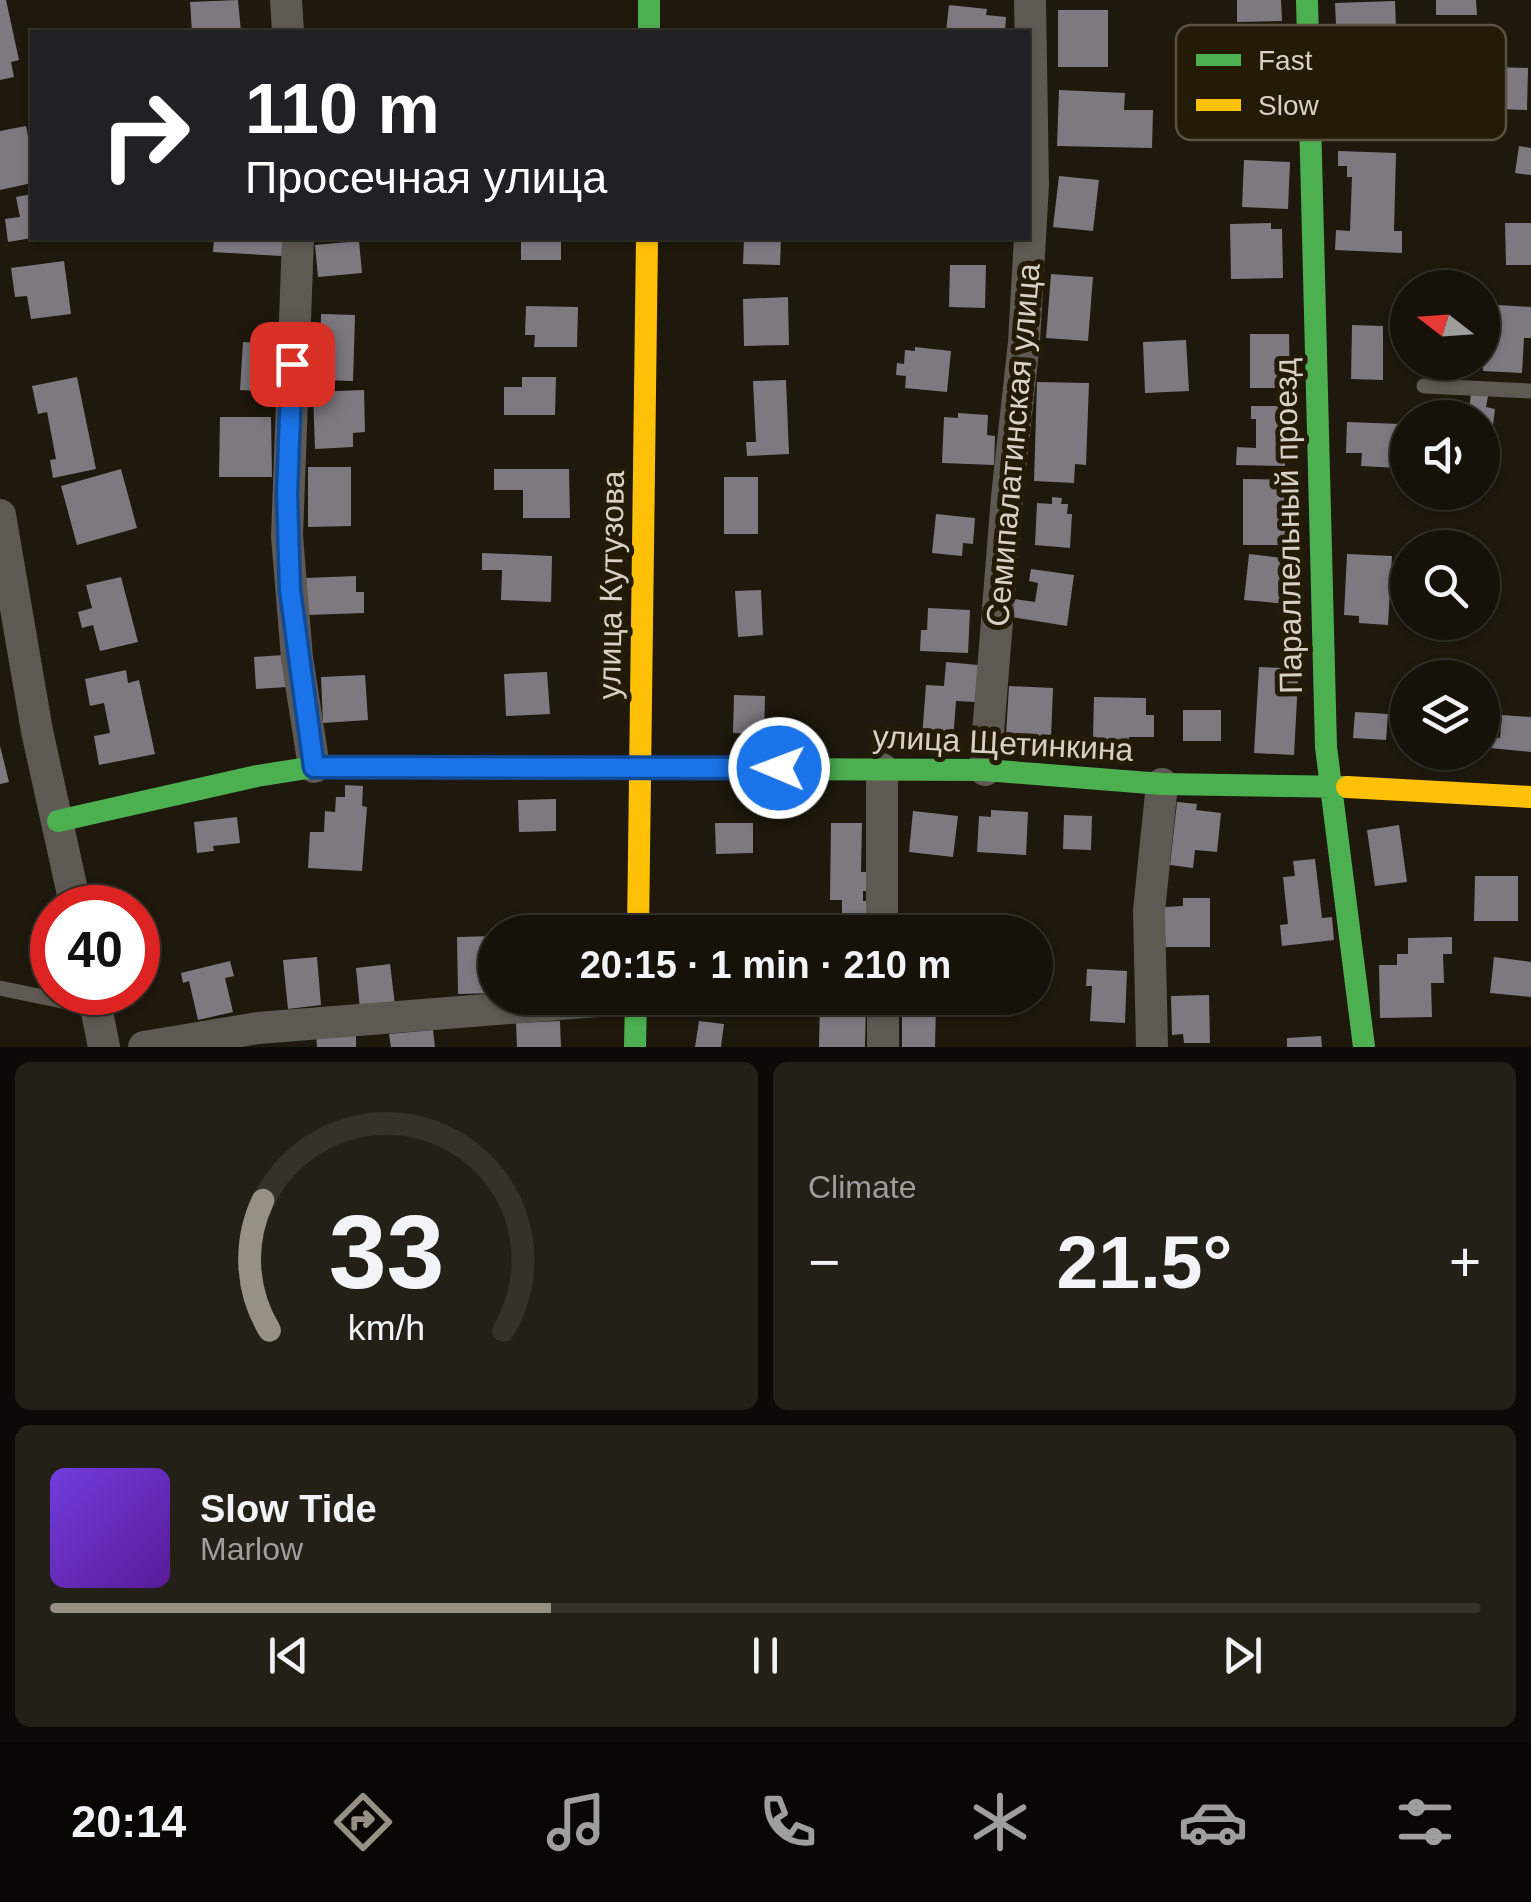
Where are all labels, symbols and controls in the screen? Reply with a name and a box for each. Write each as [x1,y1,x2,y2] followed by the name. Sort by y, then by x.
[1176,25,1506,140] legend
[1258,45,1313,76] text: Fast
[80,70,210,200] icon: right
[245,70,440,148] text: 110 m
[1258,90,1319,121] text: Slow
[245,152,607,203] text: Просечная улица
[979,262,1047,628] street label: Семипалатинская улица
[1390,270,1500,380] north arrow
[1390,270,1500,770] map controls
[250,322,335,407] pin
[265,337,320,392] icon: arrive
[1267,357,1309,694] street label: Параллельный проезд
[1390,400,1500,510] button: sound
[591,470,631,700] street label: улица Кутузова
[1390,530,1500,640] button: search
[1390,660,1500,770] button: layers
[727,716,831,820] position arrow
[872,718,1135,768] street label: улица Щетинкина
[30,885,160,1015] speed limit sign: 40
[580,944,951,986] text: 20:15 · 1 min · 210 m
[808,1169,916,1205] text: Climate
[329,1194,444,1310] text: 33
[1057,1220,1232,1304] text: 21.5°
[808,1231,840,1293] text: −
[1449,1231,1481,1293] text: +
[348,1308,425,1348] text: km/h
[200,1488,377,1530] text: Slow Tide
[200,1531,303,1567] text: Marlow
[261,1628,316,1683] icon: previous
[738,1628,793,1683] icon: pause
[1215,1628,1270,1683] icon: next
[328,1787,398,1857] icon: directions
[541,1787,611,1857] icon: music
[753,1787,823,1857] icon: phone
[965,1787,1035,1857] icon: climate
[1178,1787,1248,1857] icon: car
[1390,1787,1460,1857] icon: filters
[71,1796,186,1847] text: 20:14

